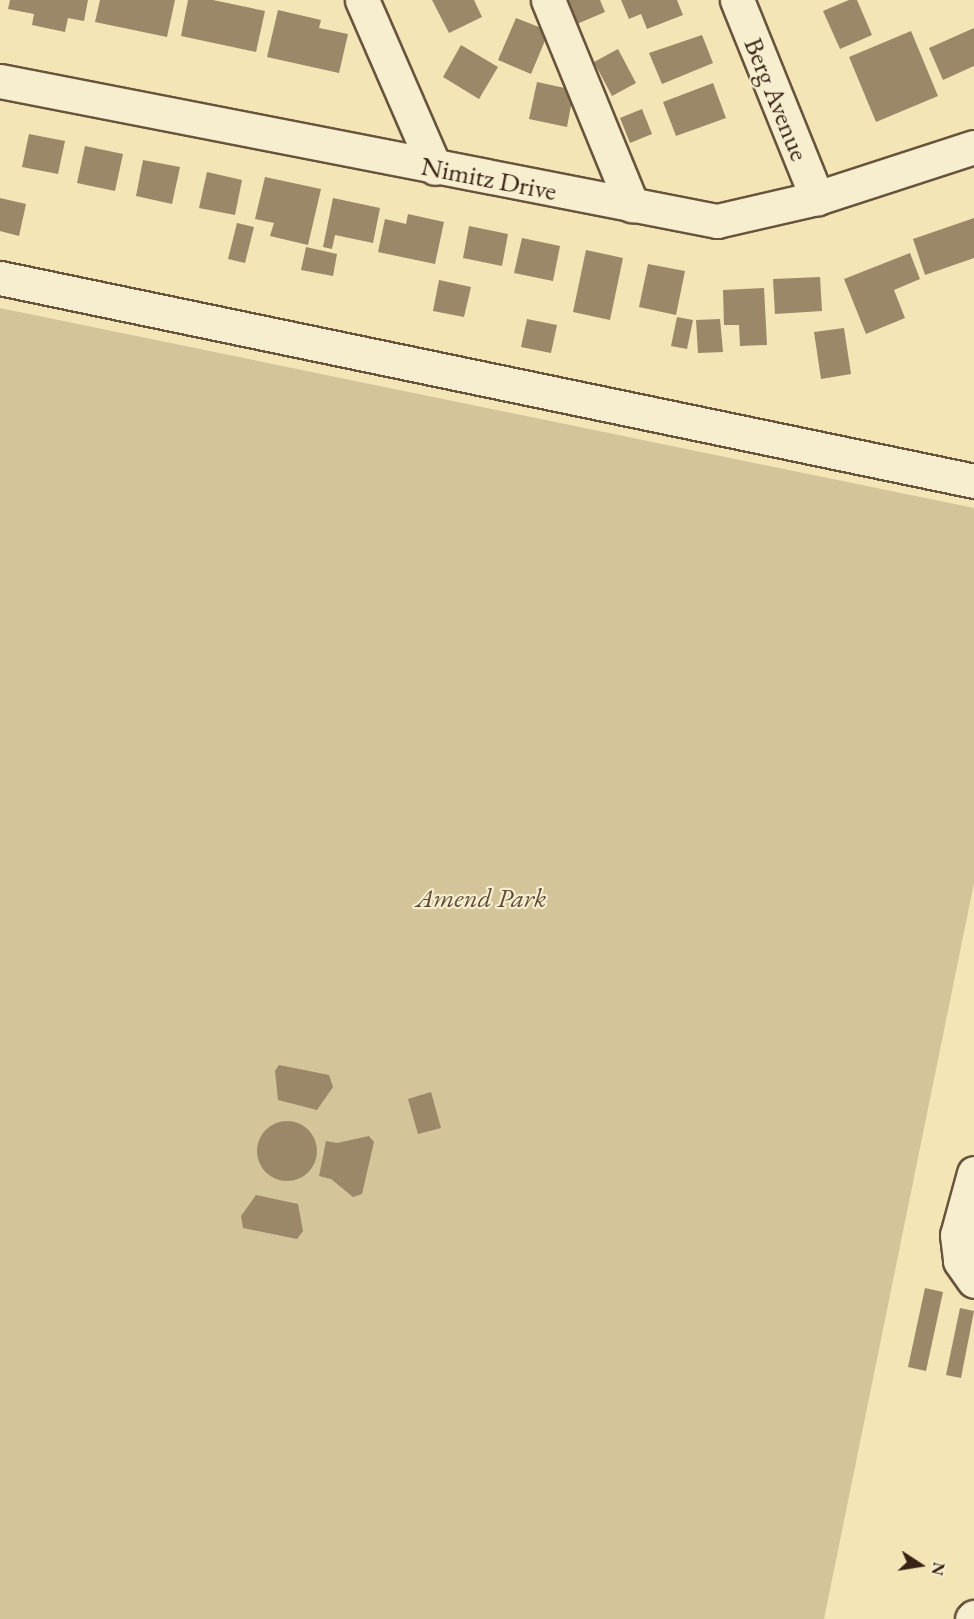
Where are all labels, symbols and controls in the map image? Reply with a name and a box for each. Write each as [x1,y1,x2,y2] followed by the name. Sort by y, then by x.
[738,33,816,165] street label: Berg Avenue
[418,149,560,207] street label: Nimitz Drive
[416,882,546,914] park label: Amend Park
[890,1535,950,1595] north arrow
[926,1560,950,1577] text: N

